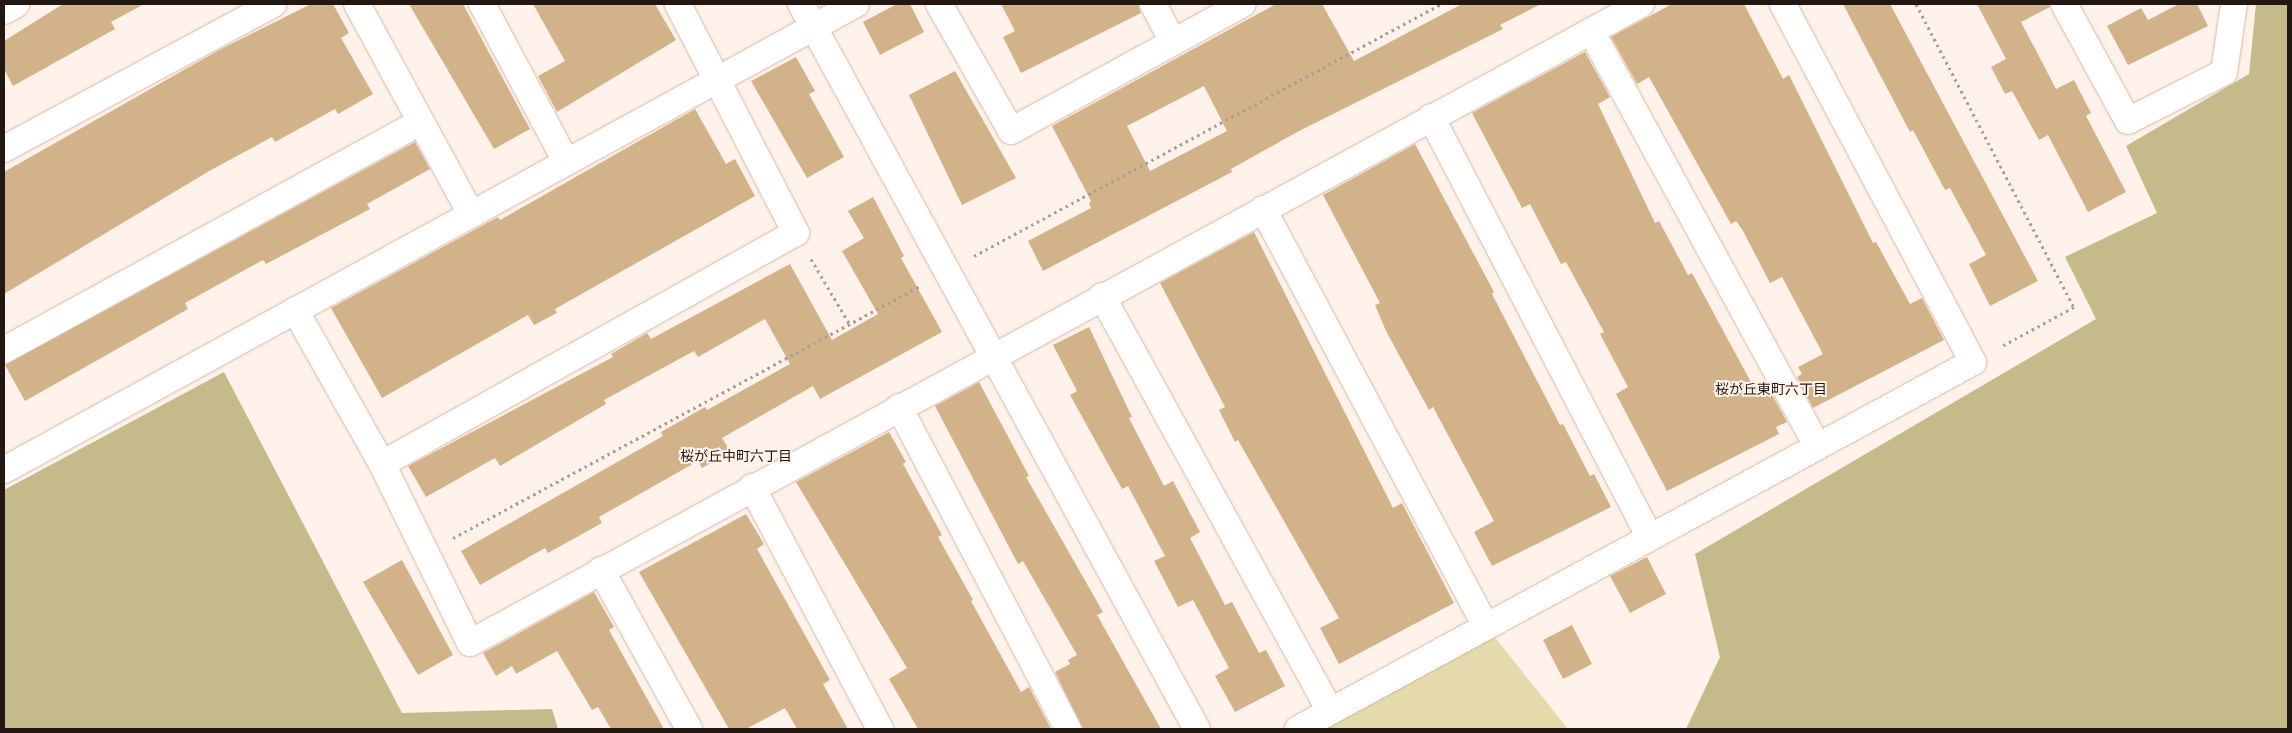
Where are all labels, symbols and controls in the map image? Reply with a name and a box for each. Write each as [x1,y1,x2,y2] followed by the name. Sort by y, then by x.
[1715,381,1827,397] district label: 桜が丘東町六丁目
[680,448,792,464] district label: 桜が丘中町六丁目

